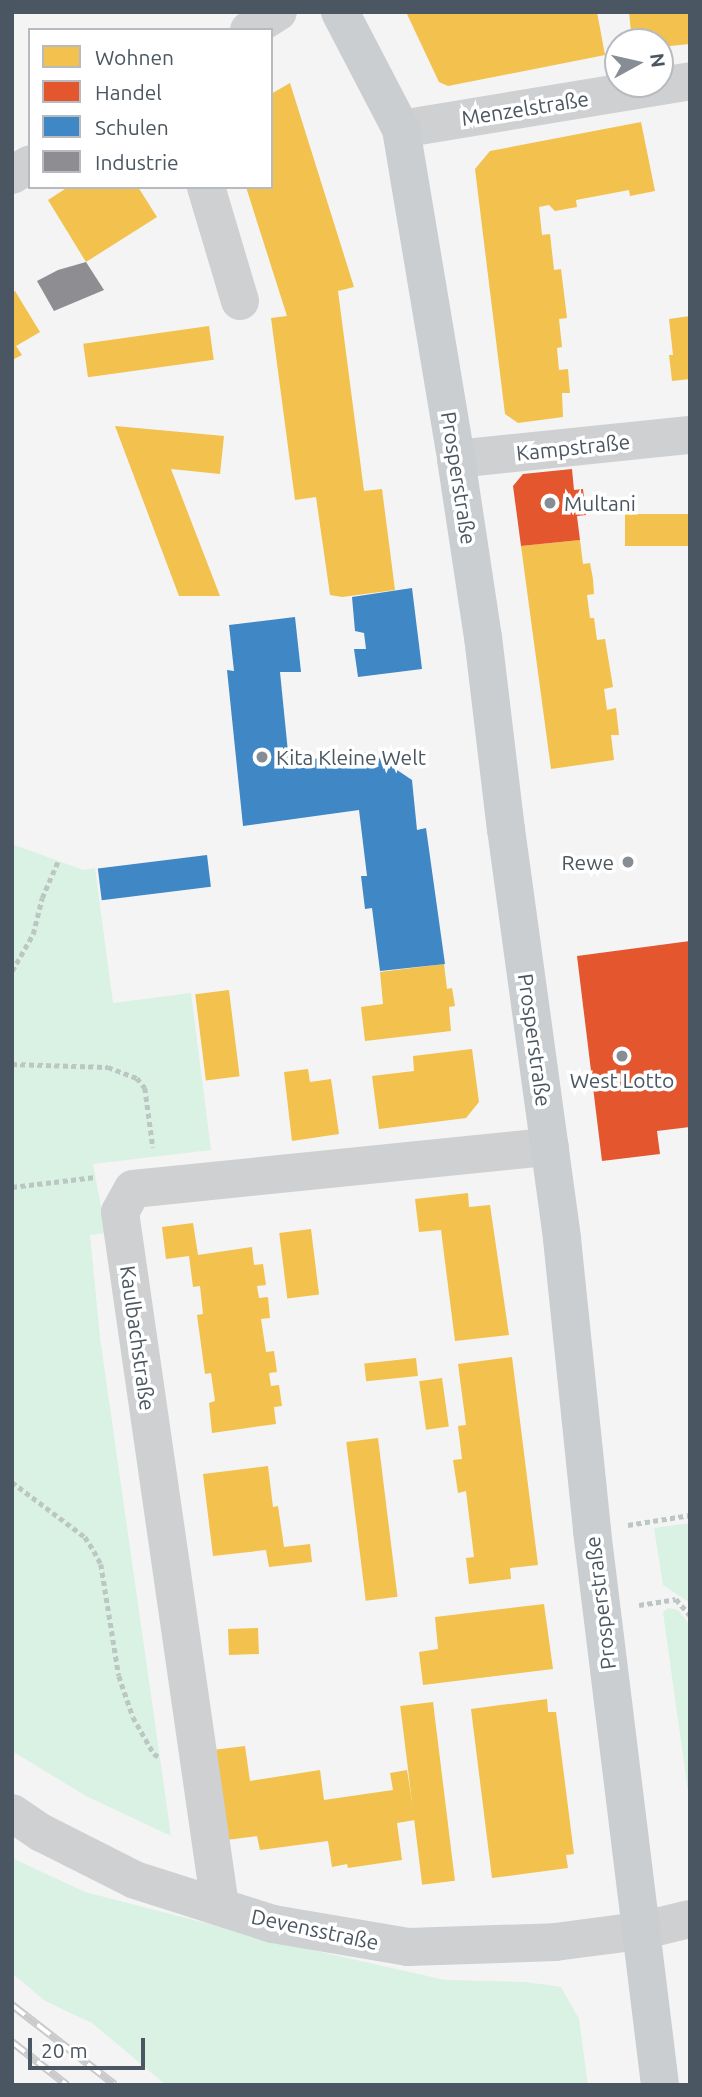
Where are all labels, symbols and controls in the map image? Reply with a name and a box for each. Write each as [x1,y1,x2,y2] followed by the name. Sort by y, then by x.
[28,28,273,189] legend
[604,28,674,98] north arrow
[95,45,174,69] text: Wohnen
[646,52,670,69] text: N
[95,80,162,104] text: Handel
[459,85,591,131] street label: Menzelstraße
[95,115,169,139] text: Schulen
[95,150,179,174] text: Industrie
[436,410,482,546] street label: Prosperstraße
[515,428,631,466] street label: Kampstraße
[564,490,636,516] place label: Multani
[542,495,558,511] marker: Multani
[276,744,426,770] place label: Kita Kleine Welt
[254,749,270,765] marker: Kita Kleine Welt
[562,849,614,875] place label: Rewe
[620,854,636,870] marker: Rewe
[513,972,557,1108] street label: Prosperstraße
[614,1048,630,1064] marker: West Lotto
[570,1067,674,1093] place label: West Lotto
[115,1264,161,1412] street label: Kaulbachstraße
[579,1535,621,1671] street label: Prosperstraße
[249,1903,381,1955] street label: Devensstraße
[32,2024,149,2068] scale bar
[41,2038,88,2062] text: 20 m

